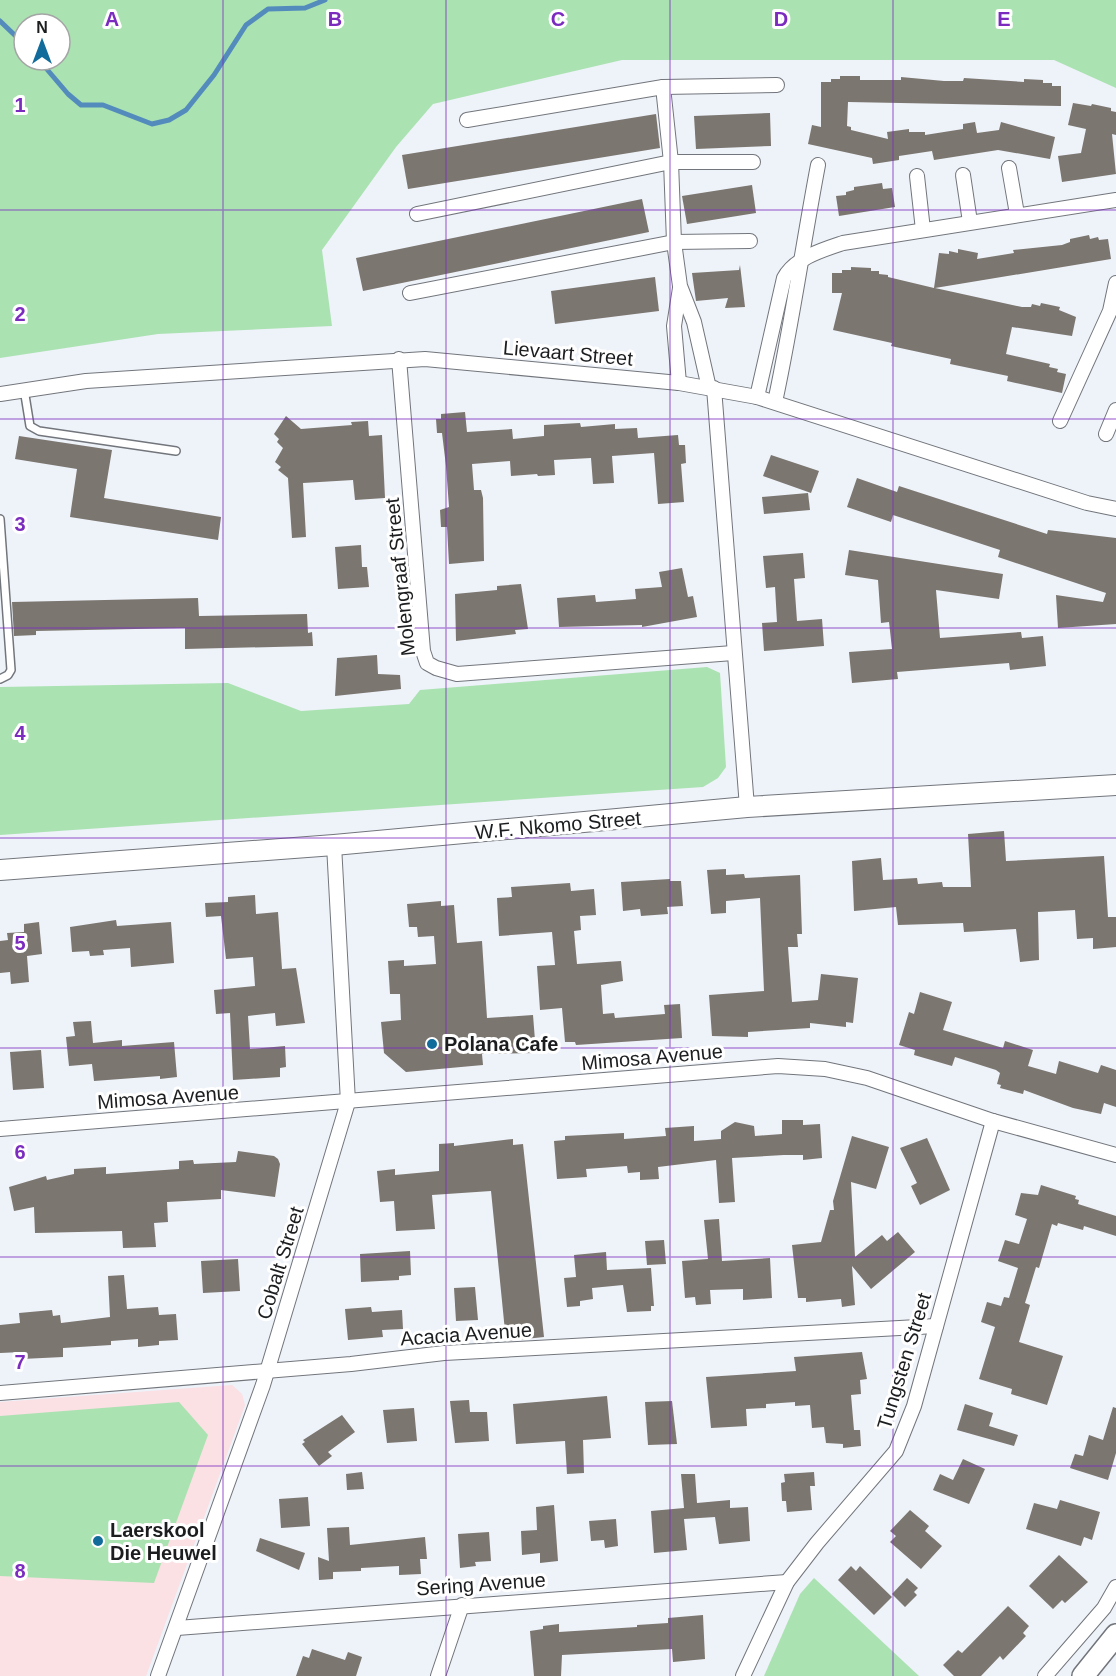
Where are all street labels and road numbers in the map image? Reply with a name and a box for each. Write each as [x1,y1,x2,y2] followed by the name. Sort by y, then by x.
[502,336,634,370] street label: Lievaart Street
[381,496,419,657] street label: Molengraaf Street
[474,807,642,843] street label: W.F. Nkomo Street
[580,1040,724,1074] street label: Mimosa Avenue
[96,1081,240,1113] street label: Mimosa Avenue
[252,1204,308,1322] street label: Cobalt Street
[873,1290,935,1432] street label: Tungsten Street
[399,1318,533,1350] street label: Acacia Avenue
[416,1569,546,1599] street label: Sering Avenue

